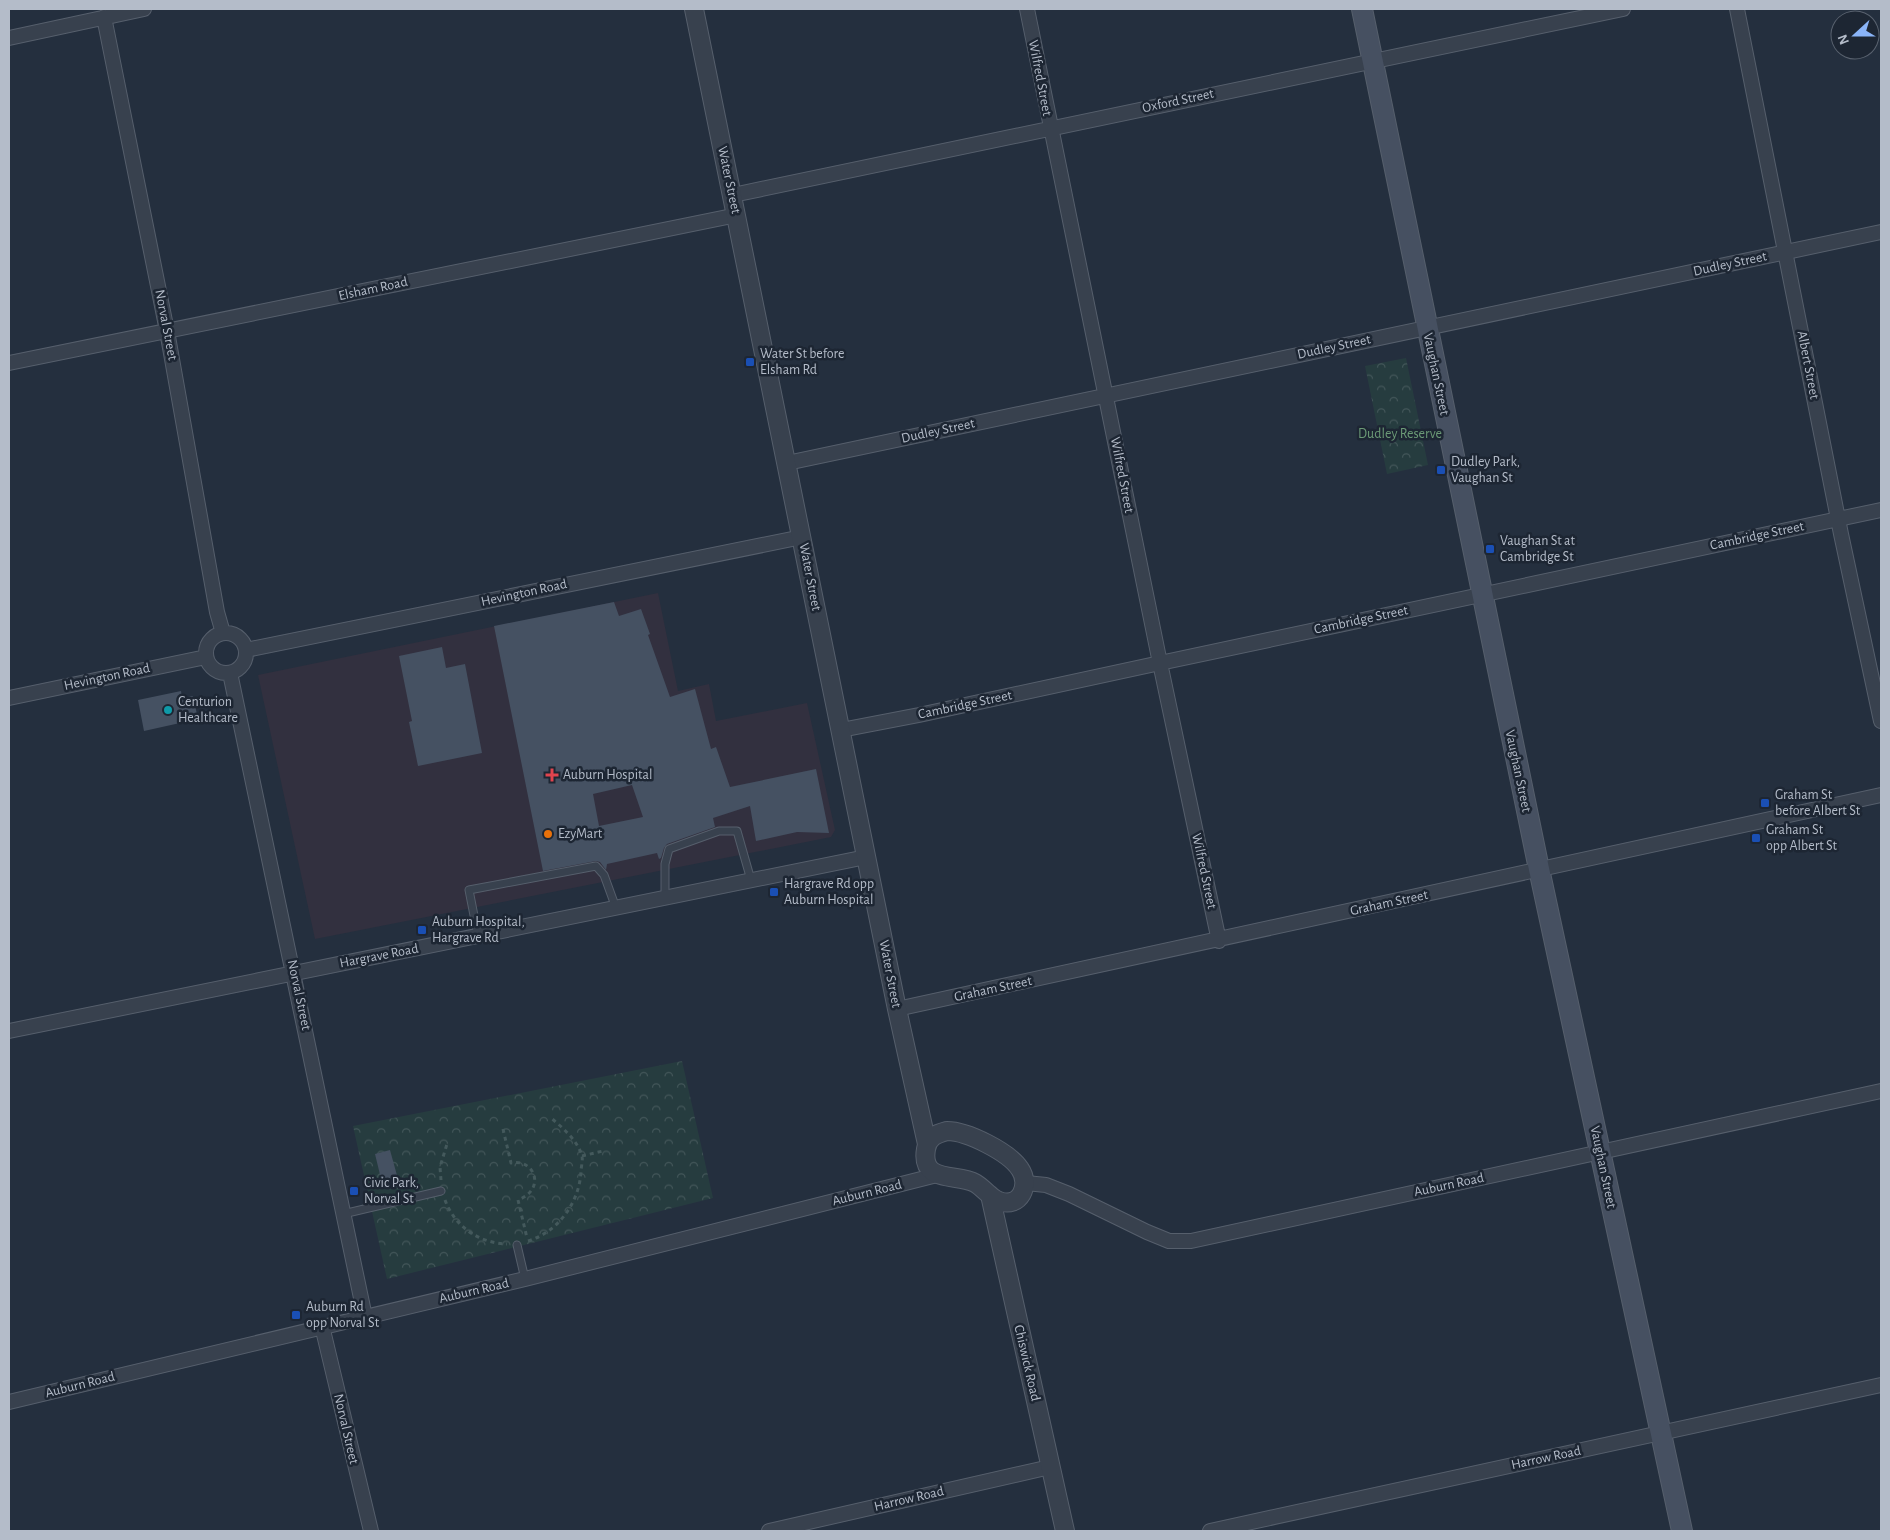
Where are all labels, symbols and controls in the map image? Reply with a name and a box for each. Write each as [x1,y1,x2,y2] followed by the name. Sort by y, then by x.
[1830,10,1880,60] north arrow
[1836,32,1852,46] text: N
[1026,39,1054,118] street label: Wilfred Street
[1141,86,1216,115] street label: Oxford Street
[715,145,743,216] street label: Water Street
[1692,249,1768,279] street label: Dudley Street
[337,275,409,303] street label: Elsham Road
[152,289,180,362] street label: Norval Street
[1795,330,1822,401] street label: Albert Street
[1296,332,1372,362] street label: Dudley Street
[1420,332,1452,417] street label: Vaughan Street
[760,347,845,377] place label: Water St before Elsham Rd
[744,356,756,368] marker: Water St before Elsham Rd
[900,416,976,446] street label: Dudley Street
[1358,427,1442,441] park label: Dudley Reserve
[1108,436,1136,515] street label: Wilfred Street
[1451,455,1520,485] place label: Dudley Park, Vaughan St
[1435,464,1447,476] marker: Dudley Park, Vaughan St
[1709,519,1806,553] street label: Cambridge Street
[1500,534,1576,564] place label: Vaughan St at Cambridge St
[797,542,824,613] street label: Water Street
[1484,543,1496,555] marker: Vaughan St at Cambridge St
[480,577,568,609] street label: Hevington Road
[1313,603,1410,637] street label: Cambridge Street
[63,661,151,693] street label: Hevington Road
[917,688,1014,722] street label: Cambridge Street
[178,695,238,725] place label: Centurion Healthcare
[162,704,174,716] marker: Centurion Healthcare
[1502,729,1534,814] street label: Vaughan Street
[545,768,559,782] marker: Auburn Hospital
[563,768,652,782] place label: Auburn Hospital
[1775,788,1861,818] place label: Graham St before Albert St
[1759,797,1771,809] marker: Graham St before Albert St
[1766,823,1838,853] place label: Graham St opp Albert St
[558,827,603,841] place label: EzyMart
[542,828,554,840] marker: EzyMart
[1189,832,1219,911] street label: Wilfred Street
[1750,832,1762,844] marker: Graham St opp Albert St
[784,877,874,907] place label: Hargrave Rd opp Auburn Hospital
[768,886,780,898] marker: Hargrave Rd opp Auburn Hospital
[1349,888,1430,918] street label: Graham Street
[432,915,525,945] place label: Auburn Hospital, Hargrave Rd
[416,924,428,936] marker: Auburn Hospital, Hargrave Rd
[877,939,904,1010] street label: Water Street
[338,941,420,971] street label: Hargrave Road
[285,959,313,1032] street label: Norval Street
[953,974,1034,1004] street label: Graham Street
[1587,1125,1619,1210] street label: Vaughan Street
[1413,1171,1485,1199] street label: Auburn Road
[364,1176,419,1206] place label: Civic Park, Norval St
[831,1178,903,1208] street label: Auburn Road
[348,1185,360,1197] marker: Civic Park, Norval St
[438,1276,510,1306] street label: Auburn Road
[306,1300,380,1330] place label: Auburn Rd opp Norval St
[290,1309,302,1321] marker: Auburn Rd opp Norval St
[1011,1323,1043,1403] street label: Chiswick Road
[44,1370,116,1400] street label: Auburn Road
[331,1393,361,1466] street label: Norval Street
[1510,1444,1582,1472] street label: Harrow Road
[873,1484,945,1514] street label: Harrow Road

